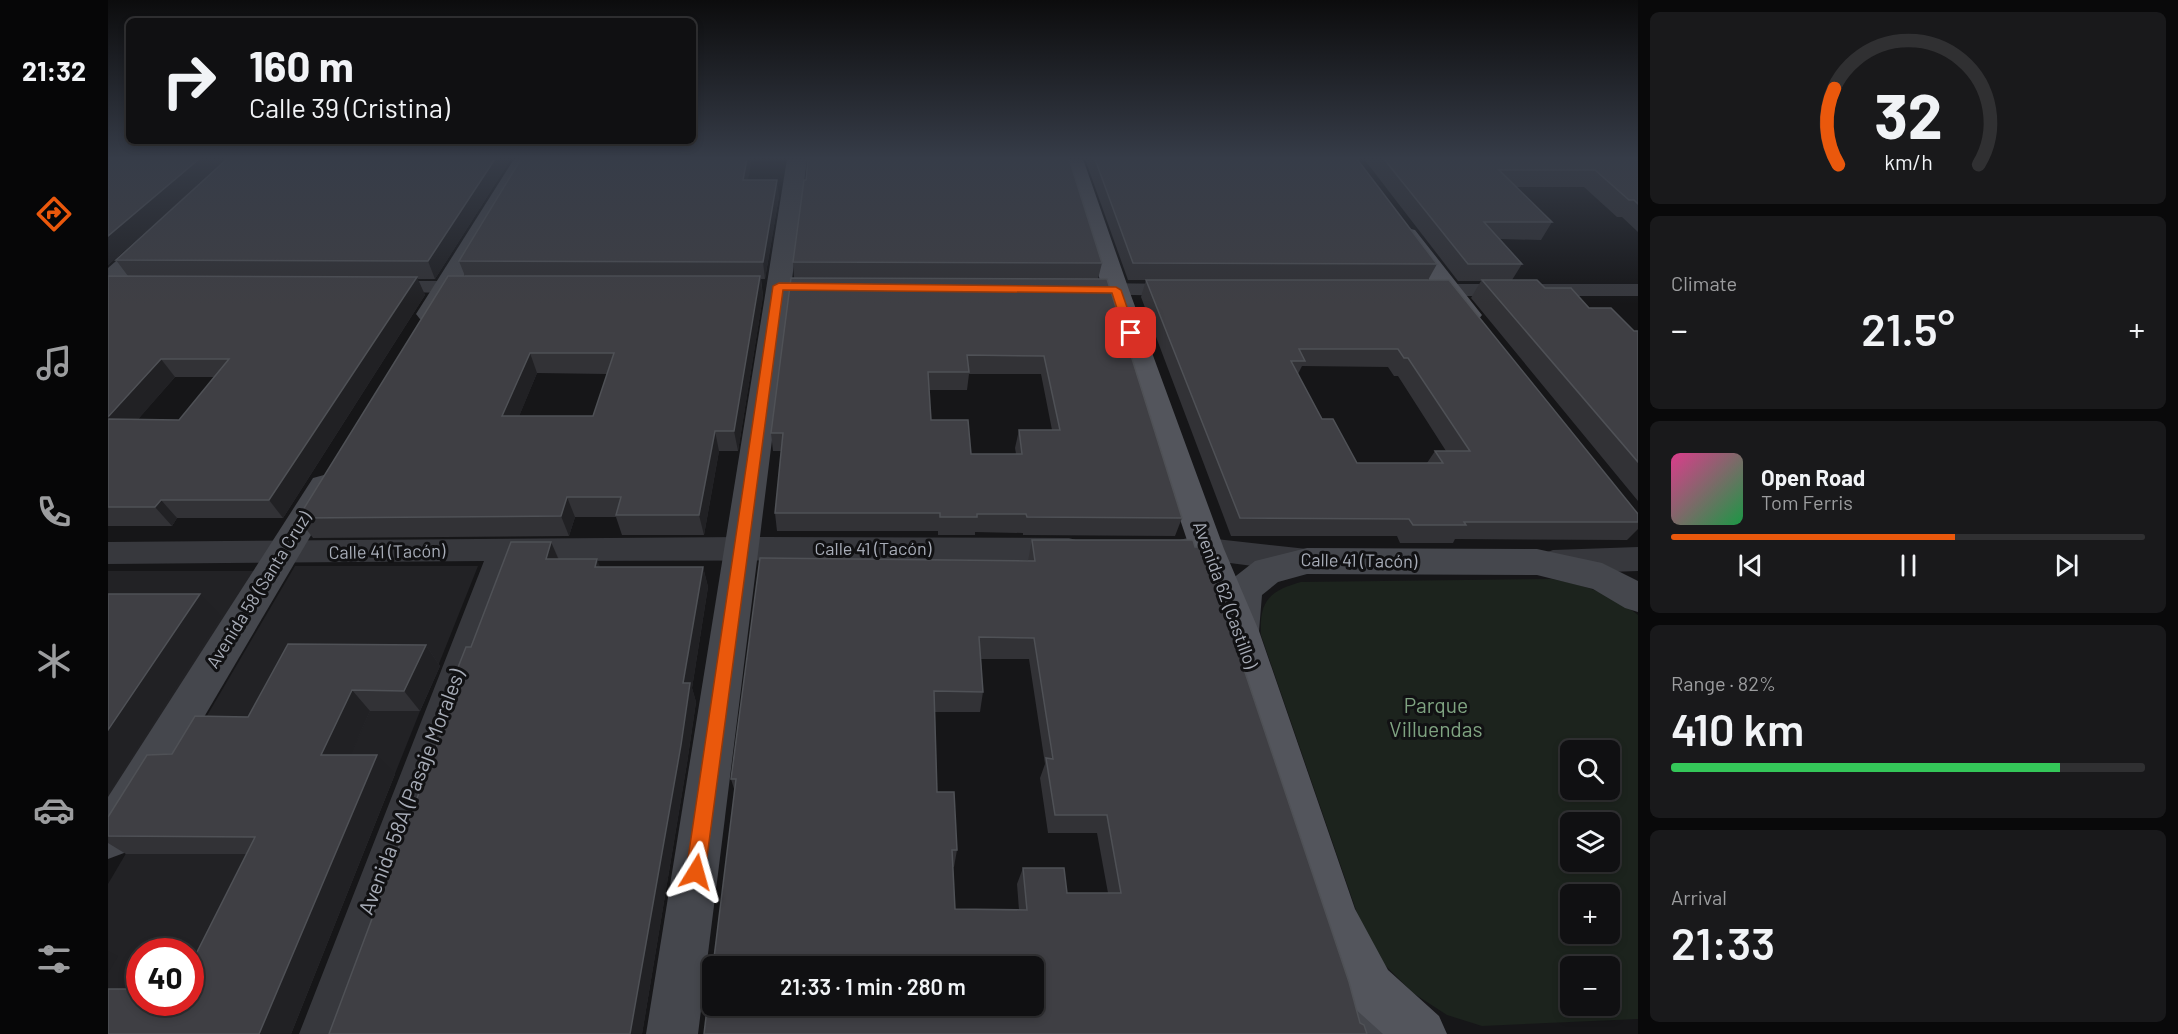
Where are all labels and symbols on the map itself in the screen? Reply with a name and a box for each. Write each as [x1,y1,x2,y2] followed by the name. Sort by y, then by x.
[1105,307,1156,358] pin
[201,507,316,672] street label: Avenida 58 (Santa Cruz)
[1189,518,1263,672] street label: Avenida 62 (Castillo)
[815,537,932,559] street label: Calle 41 (Tacón)
[328,539,446,563] street label: Calle 41 (Tacón)
[1300,548,1418,572] street label: Calle 41 (Tacón)
[352,665,469,918] street label: Avenida 58A (Pasaje Morales)
[1389,692,1483,741] park label: Parque Villuendas
[664,840,728,904] position arrow
[126,938,204,1016] speed limit sign: 40

